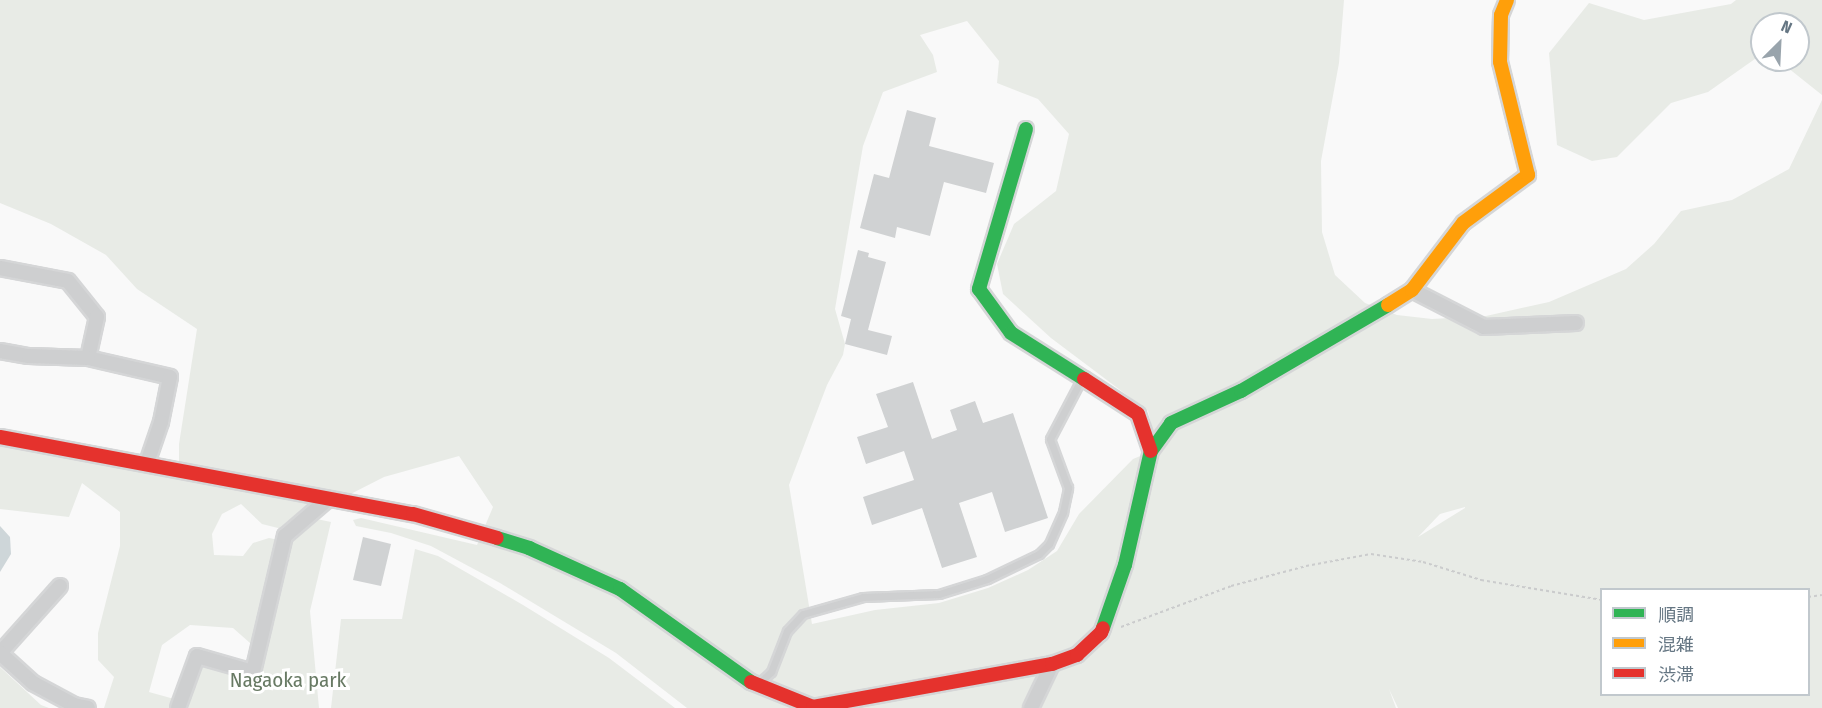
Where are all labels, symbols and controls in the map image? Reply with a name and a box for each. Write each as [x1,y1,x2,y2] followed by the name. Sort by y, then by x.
[1750,12,1810,72] north arrow
[1778,16,1795,38] text: N
[1600,588,1810,696] legend
[1658,604,1694,626] text: 順調
[1658,634,1694,656] text: 混雑
[1658,664,1694,686] text: 渋滞
[230,667,346,693] park label: Nagaoka park

